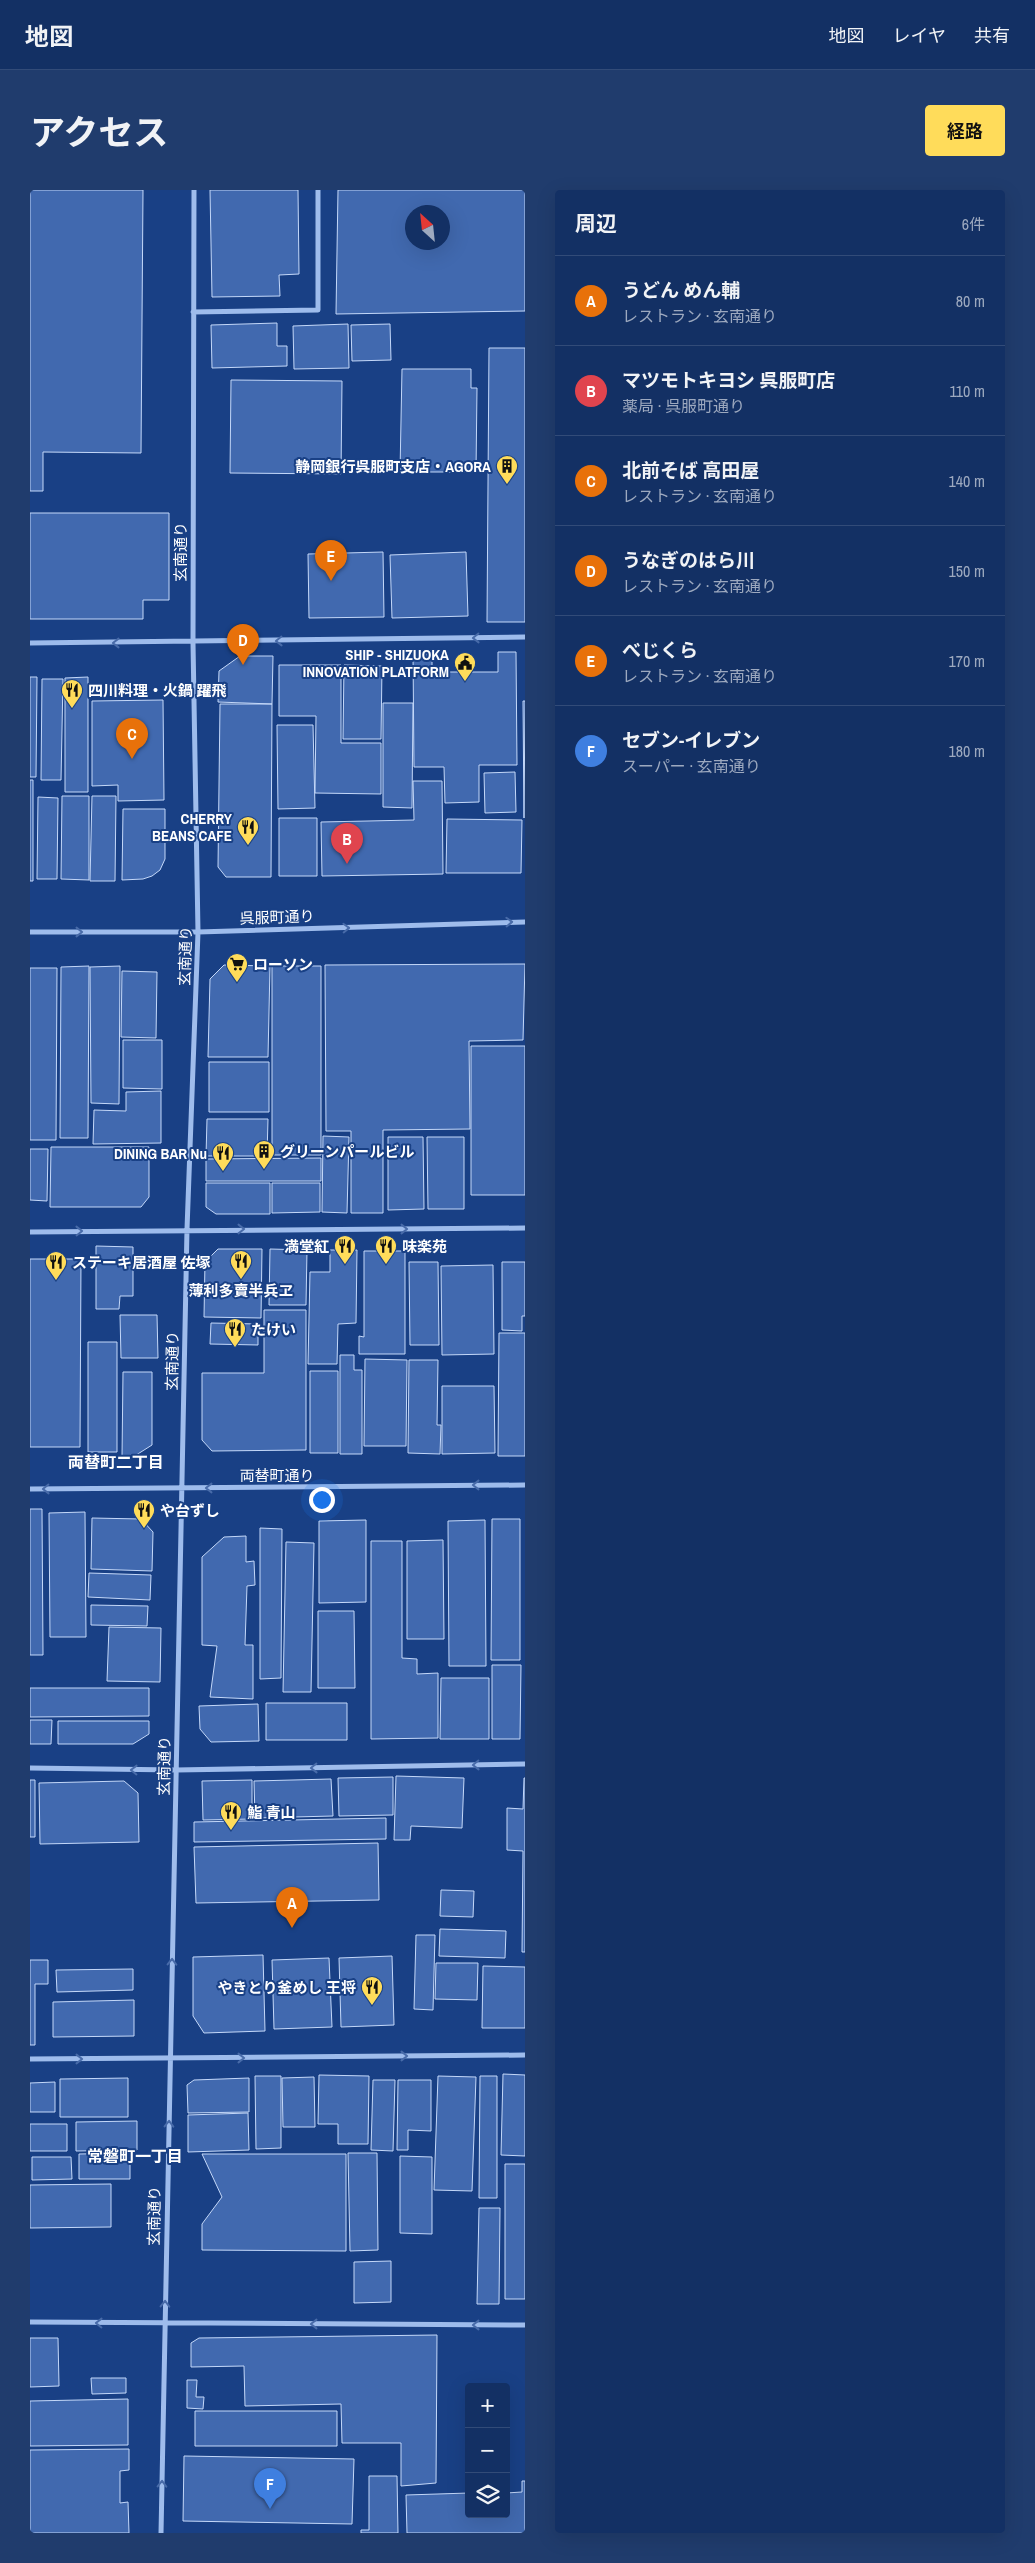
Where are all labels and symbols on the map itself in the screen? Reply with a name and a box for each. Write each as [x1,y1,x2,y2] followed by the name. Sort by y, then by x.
[405,205,450,250] north arrow
[495,454,519,485] building icon: 静岡銀行呉服町支店・AGORA
[295,456,491,477] place label: 静岡銀行呉服町支店・AGORA
[170,522,191,582] street label: 玄南通り
[315,540,347,581] pin: E
[227,624,259,665] pin: D
[472,633,480,643] one-way arrow
[275,636,283,647] one-way arrow
[112,638,120,648] one-way arrow
[303,644,449,682] place label: SHIP - SHIZUOKA INNOVATION PLATFORM
[453,651,477,682] public building icon: SHIP - SHIZUOKA INNOVATION PLATFORM
[60,678,84,709] restaurant icon: 四川料理・火鍋 躍飛
[88,680,226,701] place label: 四川料理・火鍋 躍飛
[116,718,148,759] pin: C
[152,808,233,846] place label: CHERRY BEANS CAFE
[236,815,260,846] restaurant icon: CHERRY BEANS CAFE
[331,823,363,864] pin: B
[239,905,315,929] street label: 呉服町通り
[505,917,513,928] one-way arrow
[342,922,350,933] one-way arrow
[173,926,197,986] street label: 玄南通り
[75,927,83,937] one-way arrow
[225,952,249,983] supermarket icon: ローソン
[253,954,313,975] place label: ローソン
[252,1139,276,1170] building icon: グリーンパールビル
[211,1141,235,1172] restaurant icon: DINING BAR Nu
[280,1141,414,1162] place label: グリーンパールビル
[114,1143,207,1164] place label: DINING BAR Nu
[238,1224,245,1234] one-way arrow
[400,1224,408,1234] one-way arrow
[75,1226,83,1236] one-way arrow
[333,1234,357,1265] restaurant icon: 満堂紅
[374,1234,398,1265] restaurant icon: 味楽苑
[284,1236,329,1257] place label: 満堂紅
[402,1236,447,1257] place label: 味楽苑
[229,1249,253,1280] restaurant icon: 薄利多賣半兵ヱ
[44,1250,68,1281] restaurant icon: ステーキ居酒屋 佐塚
[72,1252,210,1273] place label: ステーキ居酒屋 佐塚
[188,1280,294,1301] place label: 薄利多賣半兵ヱ
[223,1317,247,1348] restaurant icon: たけい
[251,1319,296,1340] place label: たけい
[161,1331,183,1391] street label: 玄南通り
[68,1451,164,1473] district label: 両替町二丁目
[239,1465,315,1486] street label: 両替町通り
[472,1480,480,1490] one-way arrow
[205,1483,212,1493] one-way arrow
[42,1484,50,1494] one-way arrow
[309,1487,335,1513] your location
[132,1498,156,1529] restaurant icon: や台ずし
[160,1500,220,1521] place label: や台ずし
[153,1736,175,1796] street label: 玄南通り
[472,1760,480,1770] one-way arrow
[310,1763,318,1773] one-way arrow
[130,1765,138,1775] one-way arrow
[219,1800,243,1831] restaurant icon: 鮨 青山
[247,1802,295,1823] place label: 鮨 青山
[276,1887,308,1928] pin: A
[167,1958,177,1966] one-way arrow
[360,1975,384,2006] restaurant icon: やきとり釜めし 王将
[218,1977,356,1998] place label: やきとり釜めし 王将
[400,2051,408,2061] one-way arrow
[237,2052,245,2063] one-way arrow
[75,2053,83,2064] one-way arrow
[164,2120,174,2128] one-way arrow
[87,2145,183,2167] district label: 常磐町一丁目
[143,2186,165,2246] street label: 玄南通り
[160,2300,170,2308] one-way arrow
[95,2318,102,2328] one-way arrow
[310,2319,318,2329] one-way arrow
[472,2320,480,2330] one-way arrow
[254,2468,286,2509] pin: F
[157,2480,167,2488] one-way arrow

